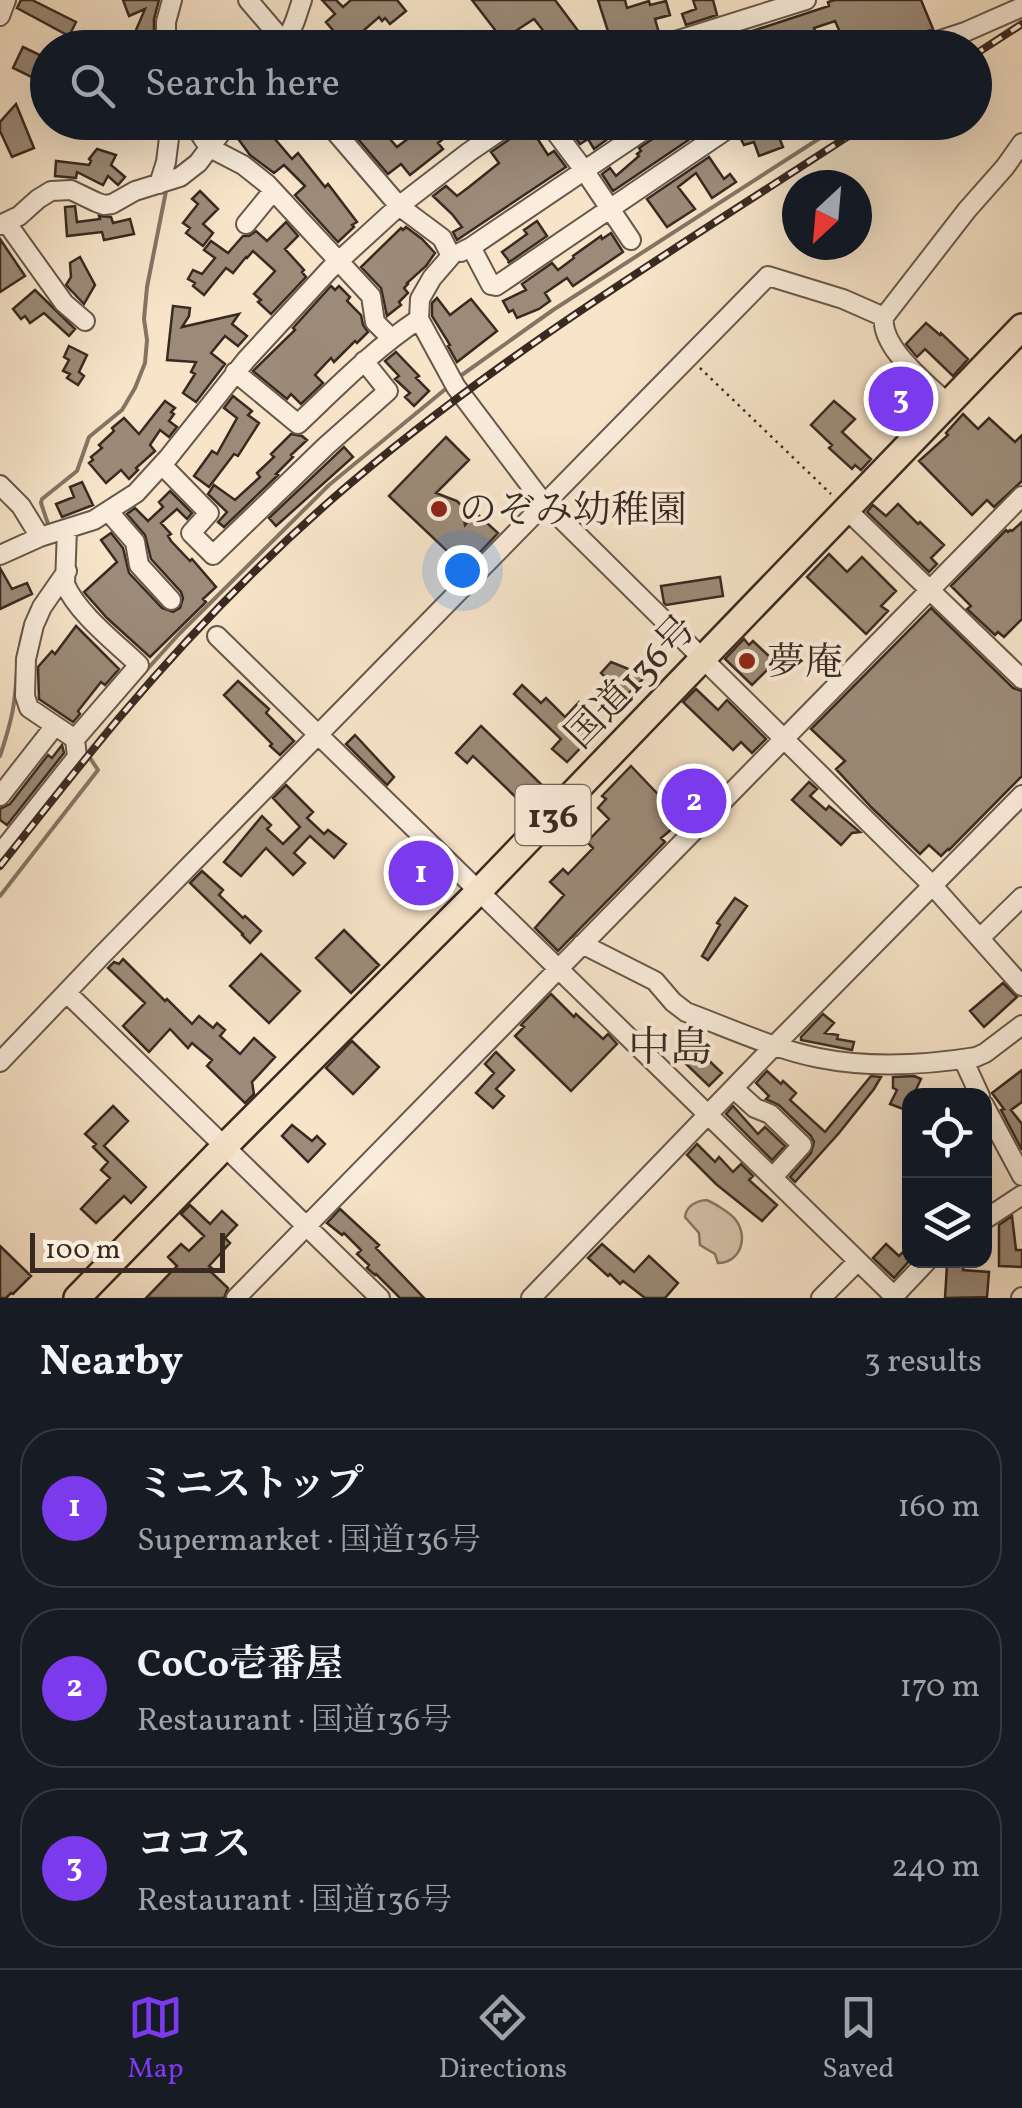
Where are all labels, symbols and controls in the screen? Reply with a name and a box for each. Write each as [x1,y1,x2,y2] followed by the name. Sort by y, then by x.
[30,30,992,140] search box
[65,58,120,113] icon: search
[145,59,340,112] text: Search here
[782,170,872,260] north arrow
[868,362,934,436] pin: 3
[459,486,687,539] place label: のぞみ幼稚園
[428,498,450,520] marker: のぞみ幼稚園
[437,545,488,596] your location
[555,605,710,762] street label: 国道136号
[767,638,843,691] place label: 夢庵
[736,650,758,672] marker: 夢庵
[662,764,726,838] pin: 2
[516,785,590,845] road number: 136
[388,836,454,910] pin: 1
[628,1021,712,1080] district label: 中島
[902,1088,992,1268] map controls
[902,1088,992,1178] button: locate
[902,1178,992,1268] button: layers
[30,1228,225,1272] scale bar
[45,1231,120,1270] text: 100 m
[40,1334,183,1393] text: Nearby
[864,1341,982,1385] text: 3 results
[137,1460,364,1513] text: ミニストップ
[68,1486,81,1530] text: 1
[897,1486,980,1530] text: 160 m
[137,1520,481,1564] text: Supermarket · 国道136号
[137,1640,343,1693] text: CoCo壱番屋
[66,1666,83,1710] text: 2
[899,1666,980,1710] text: 170 m
[137,1700,452,1744] text: Restaurant · 国道136号
[137,1820,251,1873] text: ココス
[66,1846,83,1890] text: 3
[891,1846,980,1890] text: 240 m
[137,1880,452,1924] text: Restaurant · 国道136号
[128,1990,184,2089] tab: Map
[439,1990,567,2089] tab: Directions
[822,1990,894,2089] tab: Saved

